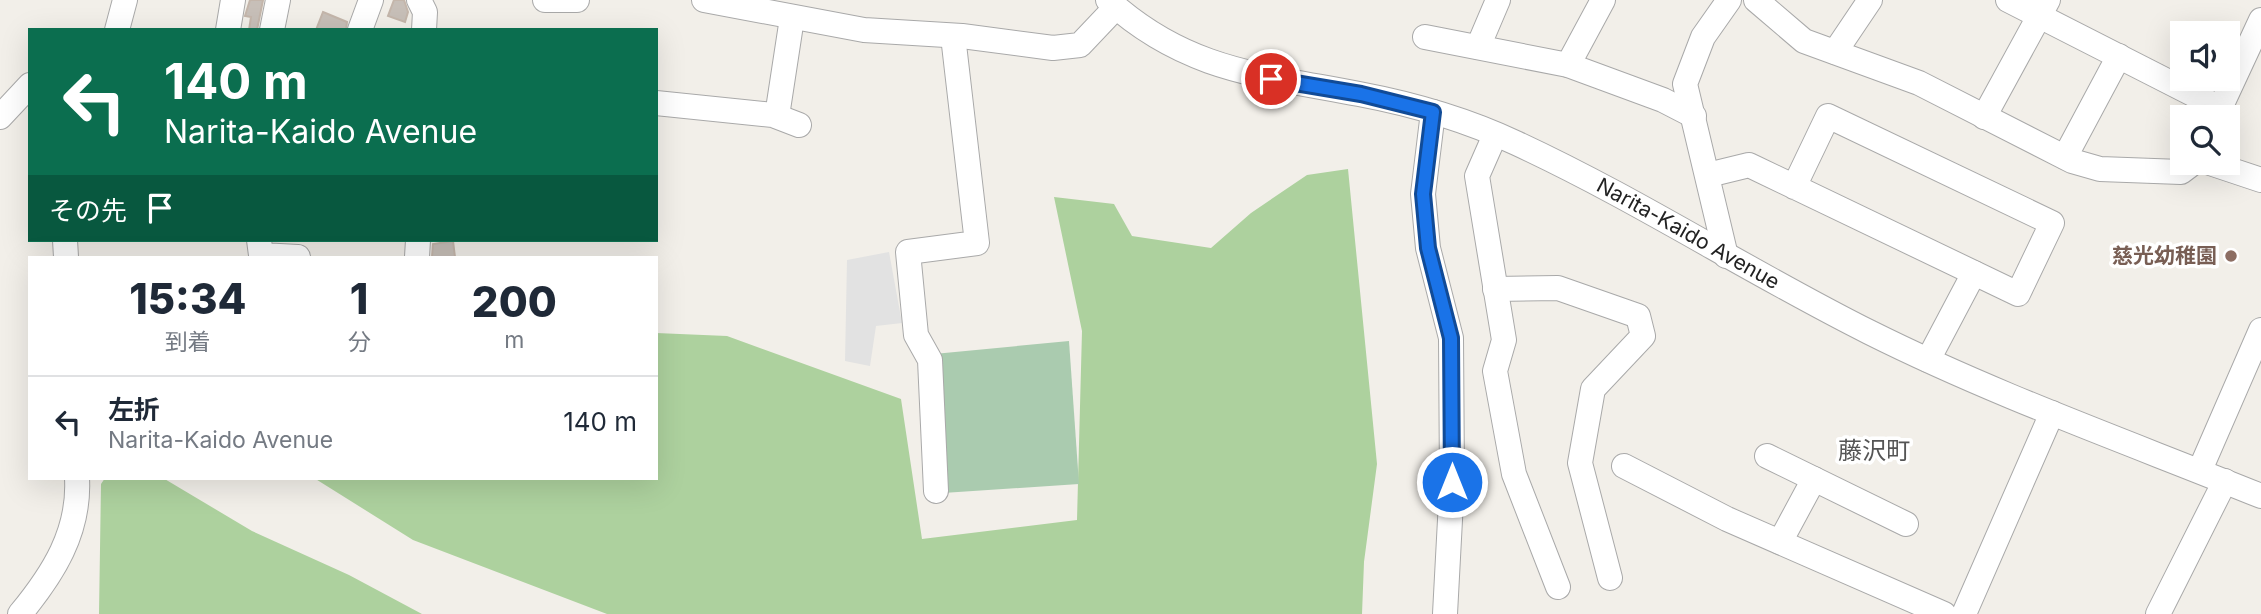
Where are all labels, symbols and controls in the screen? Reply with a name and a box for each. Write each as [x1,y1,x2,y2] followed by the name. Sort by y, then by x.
[2170,21,2240,175] map controls
[2170,21,2240,91] button: sound
[1241,49,1301,109] pin
[164,52,308,111] text: 140 m
[49,56,140,147] icon: left
[1252,60,1290,98] icon: arrive
[2170,105,2240,175] button: search
[164,112,477,151] text: Narita-Kaido Avenue
[1593,172,1784,294] street label: Narita-Kaido Avenue
[141,189,179,227] icon: arrive
[49,195,127,226] text: その先
[2112,243,2217,268] place label: 慈光幼稚園
[2223,248,2239,264] marker: 慈光幼稚園
[129,273,246,324] text: 15:34
[350,273,368,324] text: 1
[472,276,557,327] text: 200
[504,326,524,354] text: m
[165,328,211,356] text: 到着
[348,328,371,356] text: 分
[108,394,160,425] text: 左折
[49,403,87,441] icon: left
[563,406,637,437] text: 140 m
[108,426,333,454] text: Narita-Kaido Avenue
[1838,436,1910,465] district label: 藤沢町
[1415,445,1489,519] position arrow

